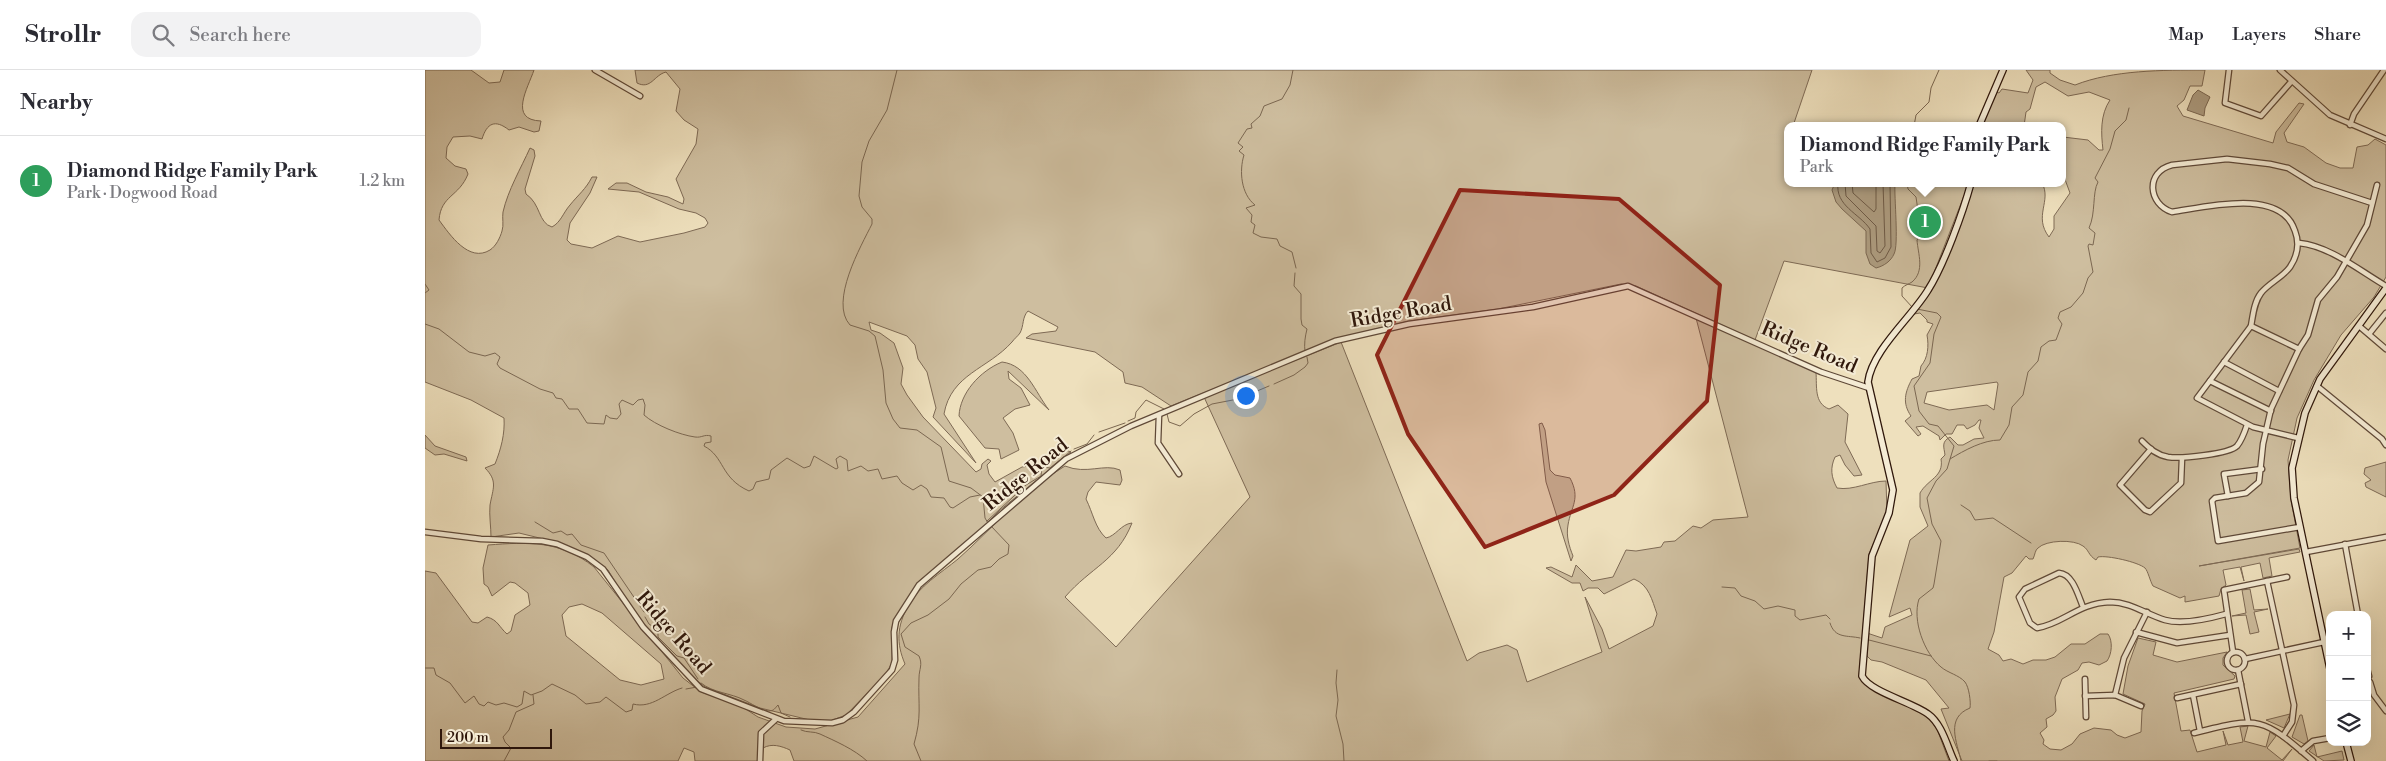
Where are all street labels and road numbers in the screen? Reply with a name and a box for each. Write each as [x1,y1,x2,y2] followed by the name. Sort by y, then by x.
[1348,292,1454,334] street label: Ridge Road
[1757,316,1862,380] street label: Ridge Road
[978,433,1074,517] street label: Ridge Road
[630,586,716,680] street label: Ridge Road

